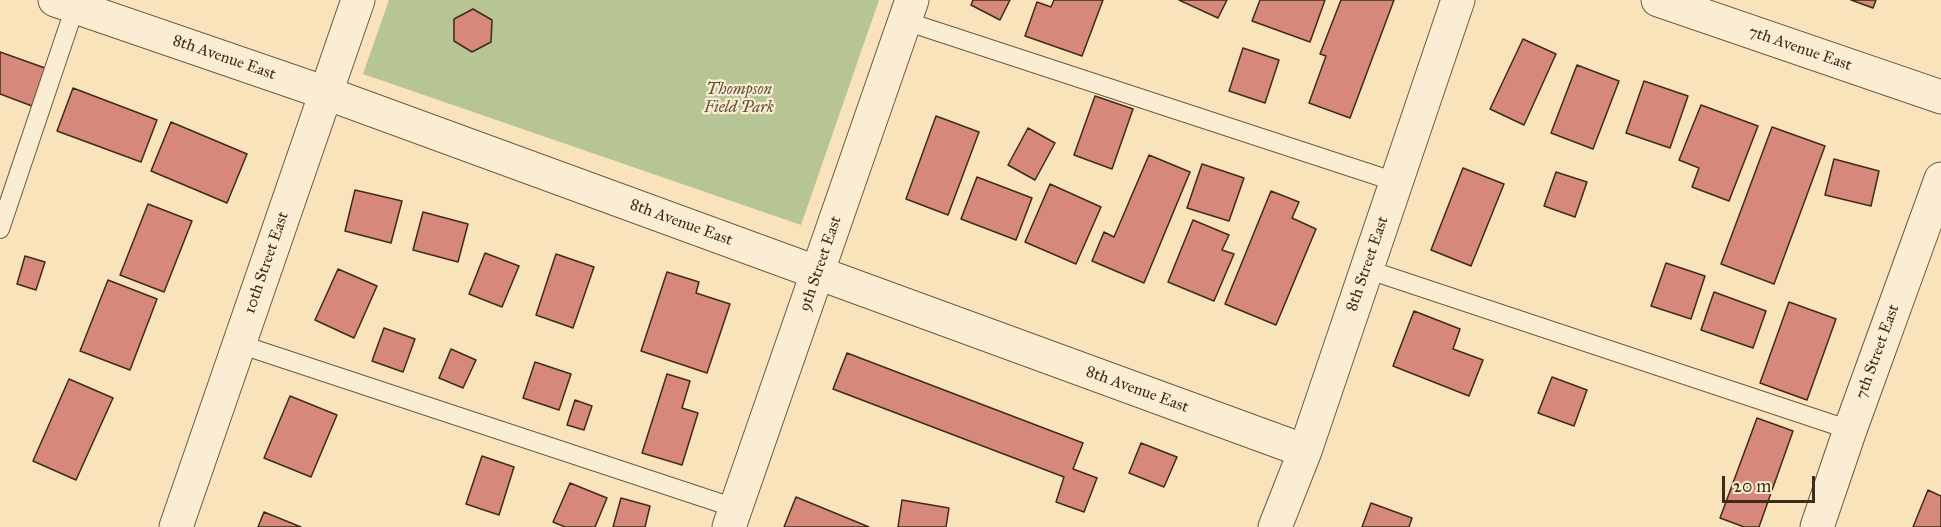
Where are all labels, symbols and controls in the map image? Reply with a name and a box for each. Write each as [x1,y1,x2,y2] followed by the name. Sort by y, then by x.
[1746,22,1854,76] street label: 7th Avenue East
[170,31,278,85] street label: 8th Avenue East
[704,80,774,118] park label: Thompson Field Park
[627,196,735,250] street label: 8th Avenue East
[241,210,293,316] street label: 10th Street East
[796,214,846,314] street label: 9th Street East
[1343,214,1393,314] street label: 8th Street East
[1852,302,1904,402] street label: 7th Street East
[1083,363,1191,417] street label: 8th Avenue East
[1725,464,1818,502] scale bar
[1733,475,1771,497] text: 20 m

